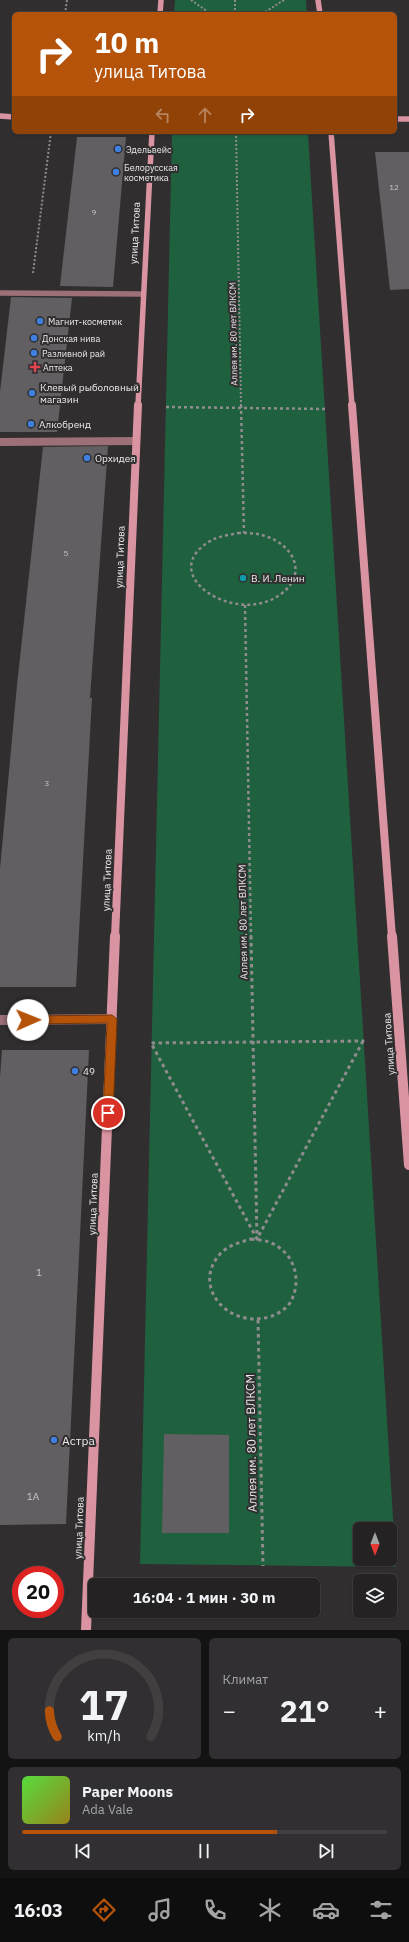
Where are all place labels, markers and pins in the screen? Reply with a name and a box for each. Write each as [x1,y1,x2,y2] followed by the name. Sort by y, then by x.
[113,144,123,154] marker: Эдельвейс
[126,144,172,155] place label: Эдельвейс
[124,162,178,183] place label: Белорусская косметика
[111,167,121,177] marker: Белорусская косметика
[35,316,45,326] marker: Магнит-косметик
[48,316,122,327] place label: Магнит-косметик
[29,333,39,343] marker: Донская нива
[42,333,101,344] place label: Донская нива
[29,348,39,358] marker: Разливной рай
[42,348,105,359] place label: Разливной рай
[30,362,40,372] marker: Аптека
[43,362,73,373] place label: Аптека
[40,381,139,406] place label: Клевый рыболовный магазин
[27,388,37,398] marker: Клевый рыболовный магазин
[39,418,91,431] place label: Алкобренд
[26,419,36,429] marker: Алкобренд
[95,452,136,465] place label: Орхидея
[82,453,92,463] marker: Орхидея
[251,572,305,585] place label: В. И. Ленин
[238,573,248,583] marker: В. И. Ленин
[83,1065,95,1078] place label: 49
[70,1066,80,1076] marker: 49
[91,1096,125,1130] pin
[62,1433,95,1448] place label: Астра
[49,1435,59,1445] marker: Астра

